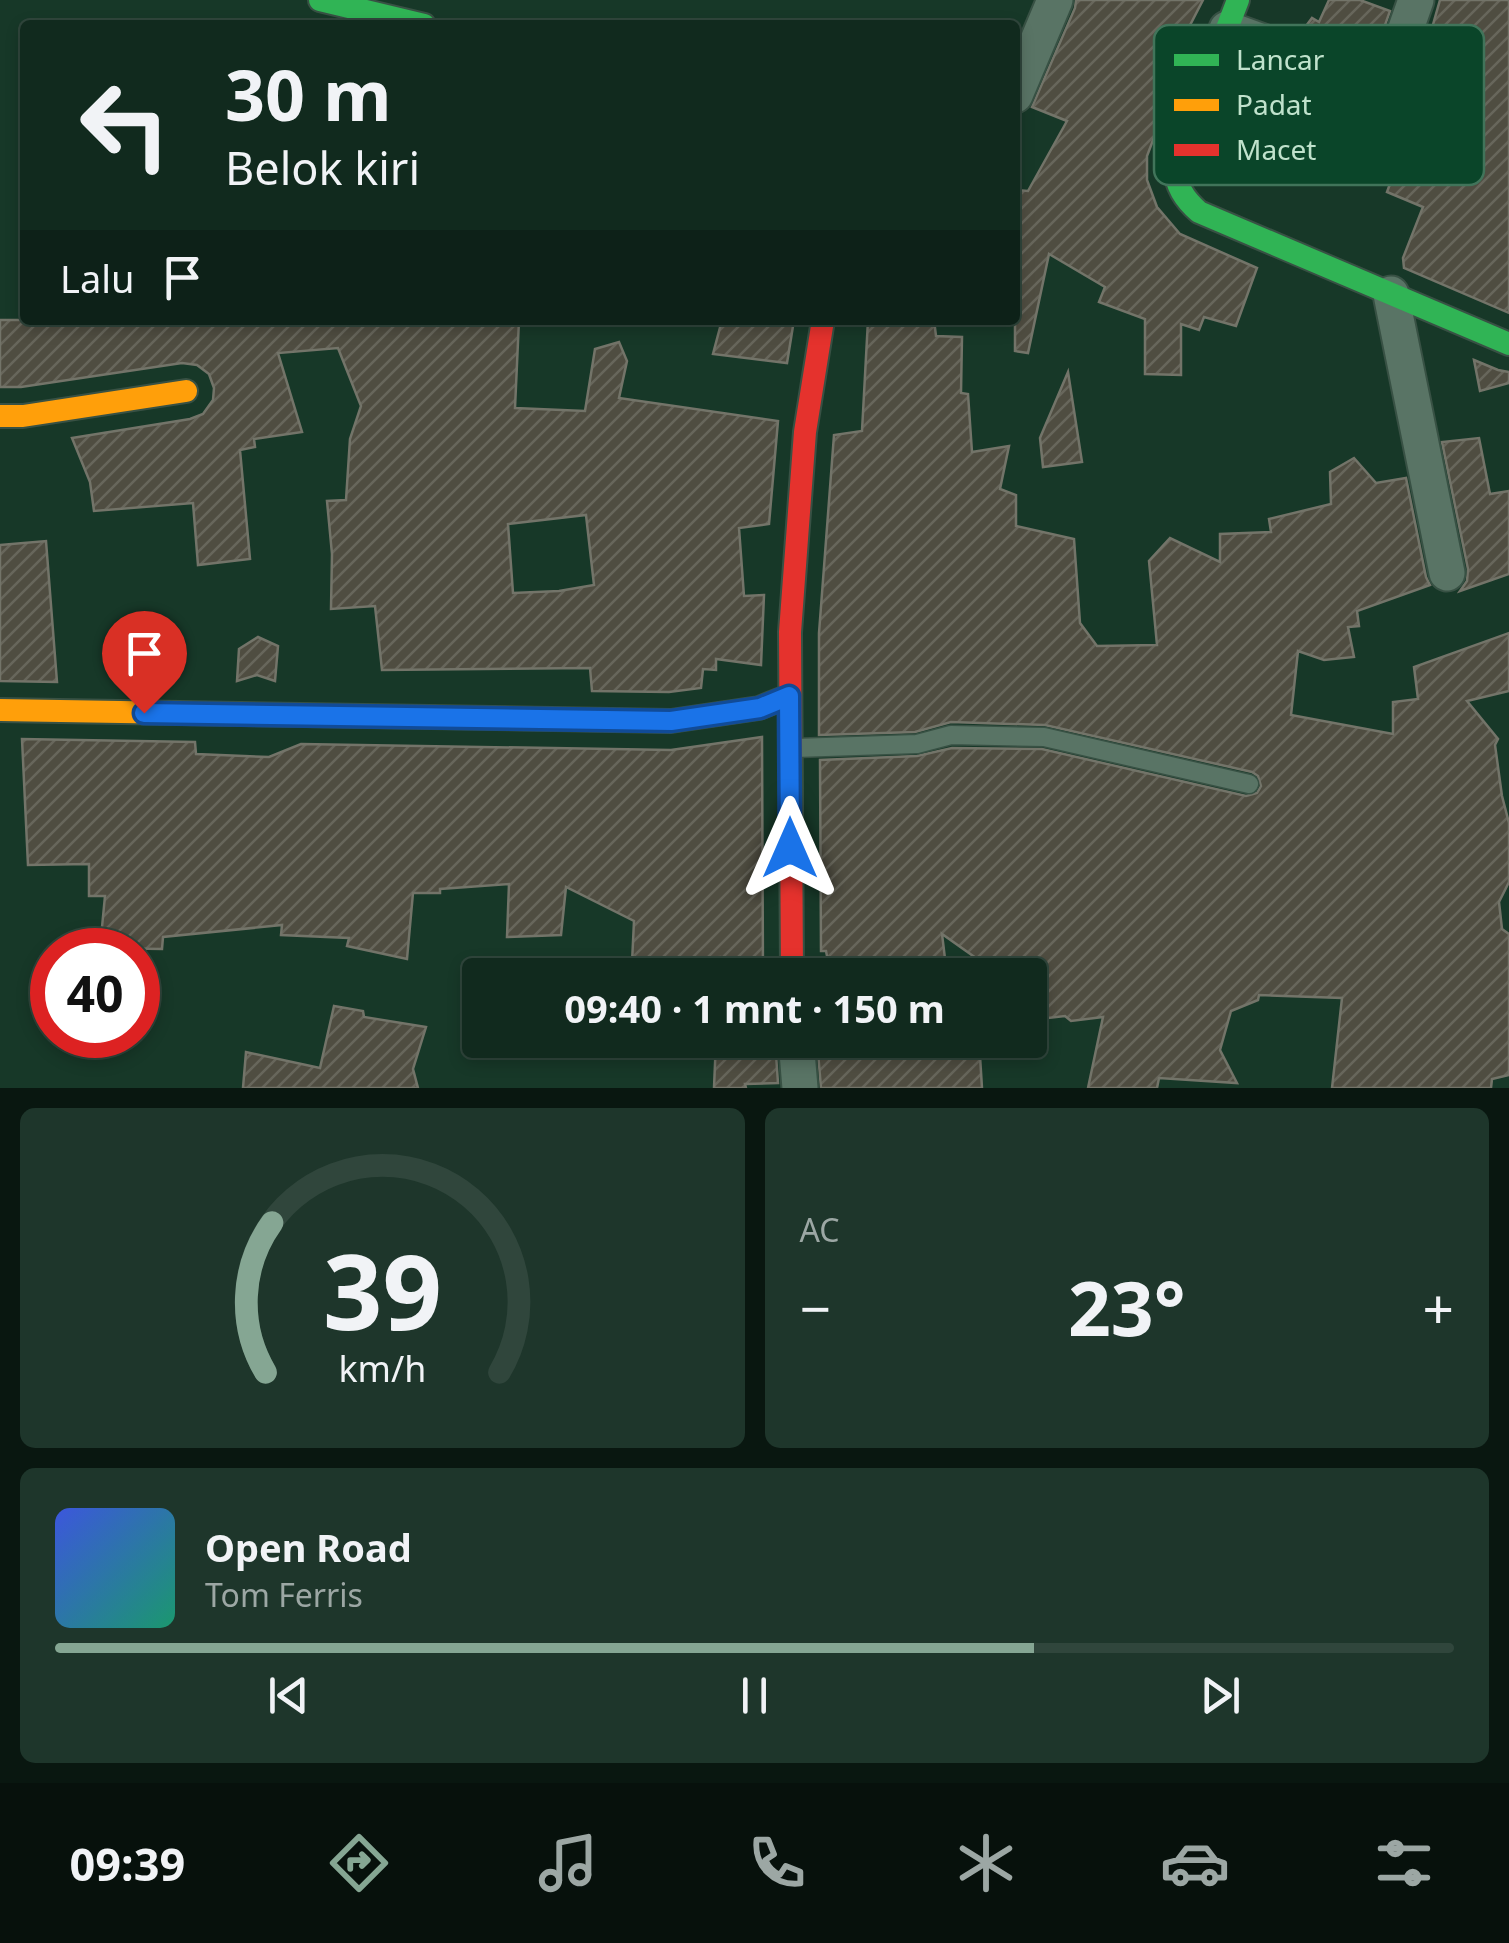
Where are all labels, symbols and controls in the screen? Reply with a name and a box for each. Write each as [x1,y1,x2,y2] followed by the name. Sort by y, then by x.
[1154,25,1484,185] legend
[1236,40,1325,78] text: Lancar
[225,46,392,142] text: 30 m
[60,60,190,190] icon: left
[1236,85,1312,123] text: Padat
[1236,130,1316,168] text: Macet
[225,137,420,198] text: Belok kiri
[155,250,210,305] icon: arrive
[60,252,135,304] text: Lalu
[102,611,187,714] pin
[117,626,172,681] icon: arrive
[738,796,842,900] position arrow
[30,928,160,1058] speed limit sign: 40
[564,982,945,1034] text: 09:40 · 1 mnt · 150 m
[800,1208,840,1251] text: AC
[323,1219,442,1360] text: 39
[1068,1256,1186,1358] text: 23°
[800,1270,831,1345] text: −
[1423,1270,1454,1345] text: +
[338,1344,426,1392] text: km/h
[205,1521,412,1573] text: Open Road
[205,1573,363,1616] text: Tom Ferris
[261,1668,316,1723] icon: previous
[727,1668,782,1723] icon: pause
[1193,1668,1248,1723] icon: next
[324,1828,394,1898] icon: directions
[533,1828,603,1898] icon: music
[742,1828,812,1898] icon: phone
[951,1828,1021,1898] icon: climate
[1160,1828,1230,1898] icon: car
[1369,1828,1439,1898] icon: filters
[70,1833,185,1894] text: 09:39

